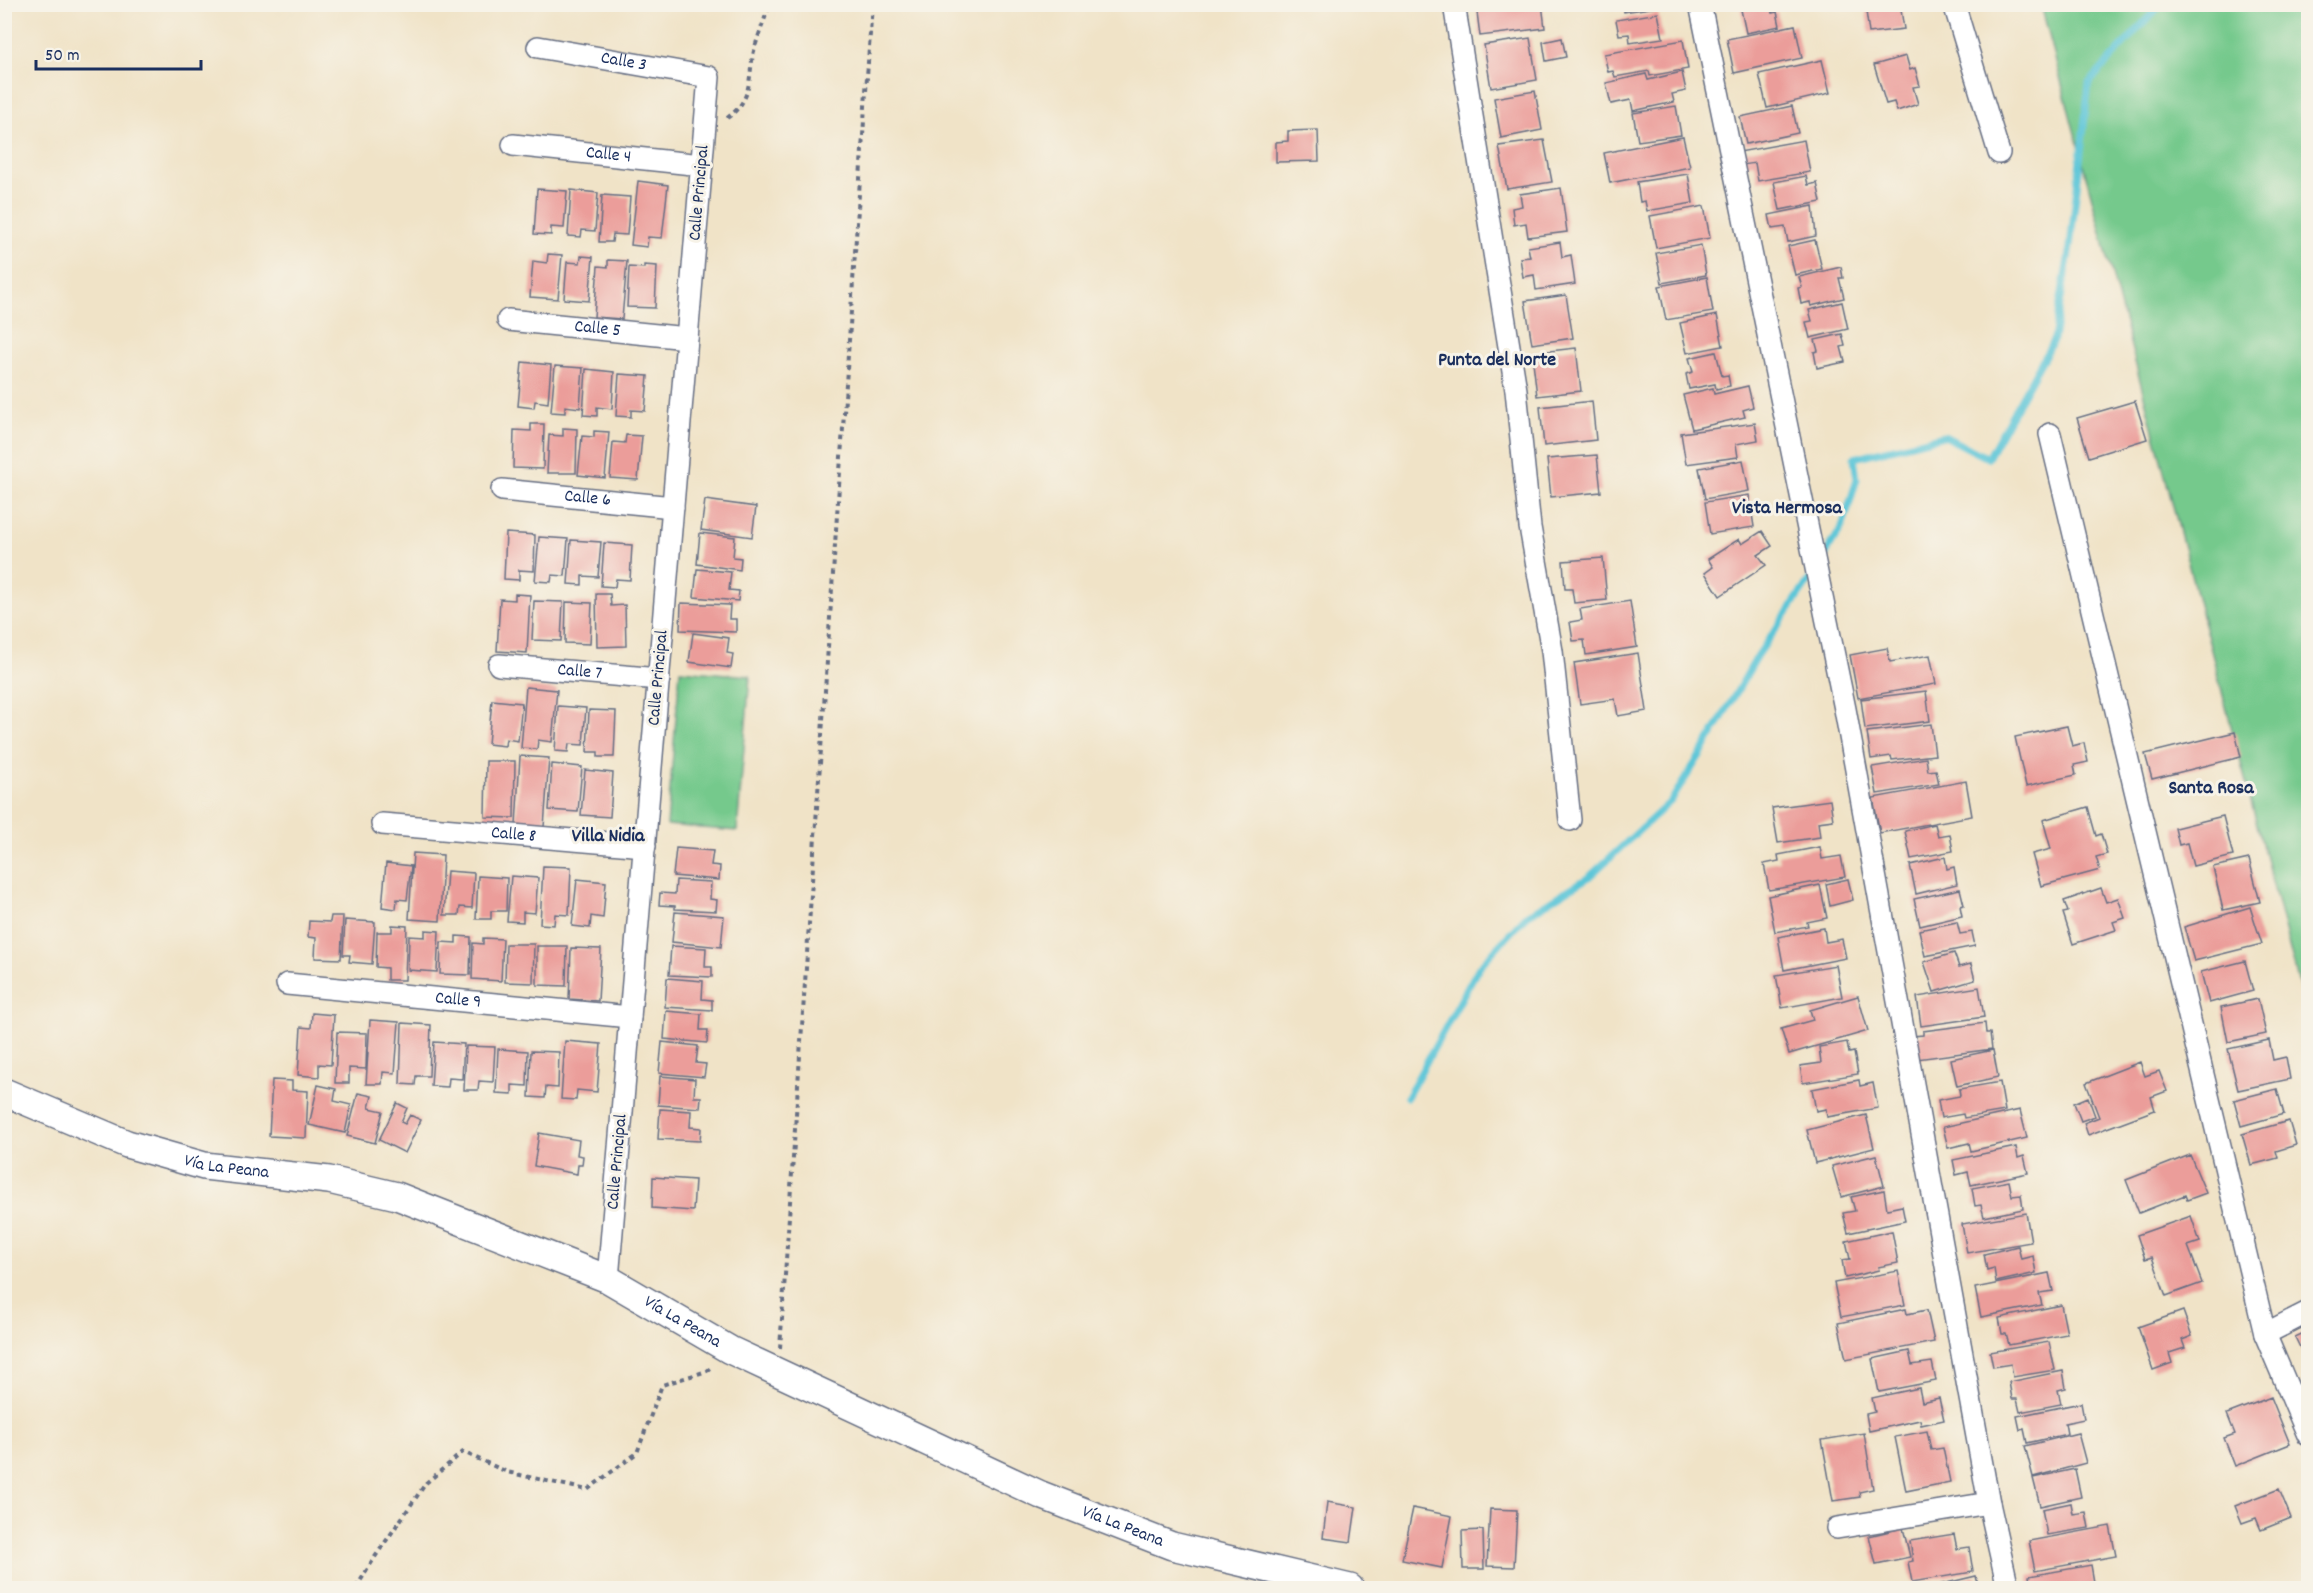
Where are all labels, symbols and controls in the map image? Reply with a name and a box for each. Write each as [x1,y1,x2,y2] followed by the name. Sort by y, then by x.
[36,33,201,71] scale bar
[45,44,80,69] text: 50 m
[599,46,649,78] street label: Calle 3
[585,140,632,170] street label: Calle 4
[683,143,717,242] street label: Calle Principal
[573,314,622,344] street label: Calle 5
[1438,347,1556,375] district label: Punta del Norte
[563,484,612,513] street label: Calle 6
[1732,495,1843,523] district label: Vista Hermosa
[642,628,676,727] street label: Calle Principal
[556,658,603,686] street label: Calle 7
[2168,775,2254,803] district label: Santa Rosa
[490,821,537,849] street label: Calle 8
[572,823,645,851] district label: Villa Nidia
[434,986,482,1015] street label: Calle 9
[601,1112,635,1211] street label: Calle Principal
[181,1148,271,1186] street label: Vía La Peana
[639,1290,726,1355] street label: Vía La Peana
[1078,1500,1168,1554] street label: Vía La Peana

